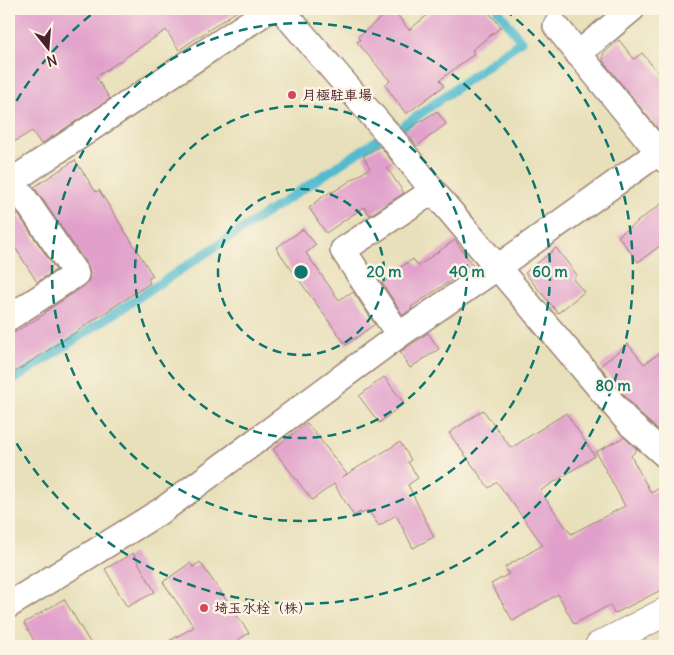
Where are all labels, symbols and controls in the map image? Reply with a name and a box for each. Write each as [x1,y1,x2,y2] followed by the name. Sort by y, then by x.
[22,22,72,72] north arrow
[45,50,59,70] text: N
[302,86,372,104] place label: 月極駐車場
[286,89,298,101] marker: 月極駐車場
[367,262,401,281] text: 20 m
[449,262,485,281] text: 40 m
[532,262,568,281] text: 60 m
[292,263,310,281] centre of rings
[595,376,631,395] text: 80 m
[214,599,312,617] place label: 埼玉水栓（株）
[198,602,210,614] marker: 埼玉水栓（株）

